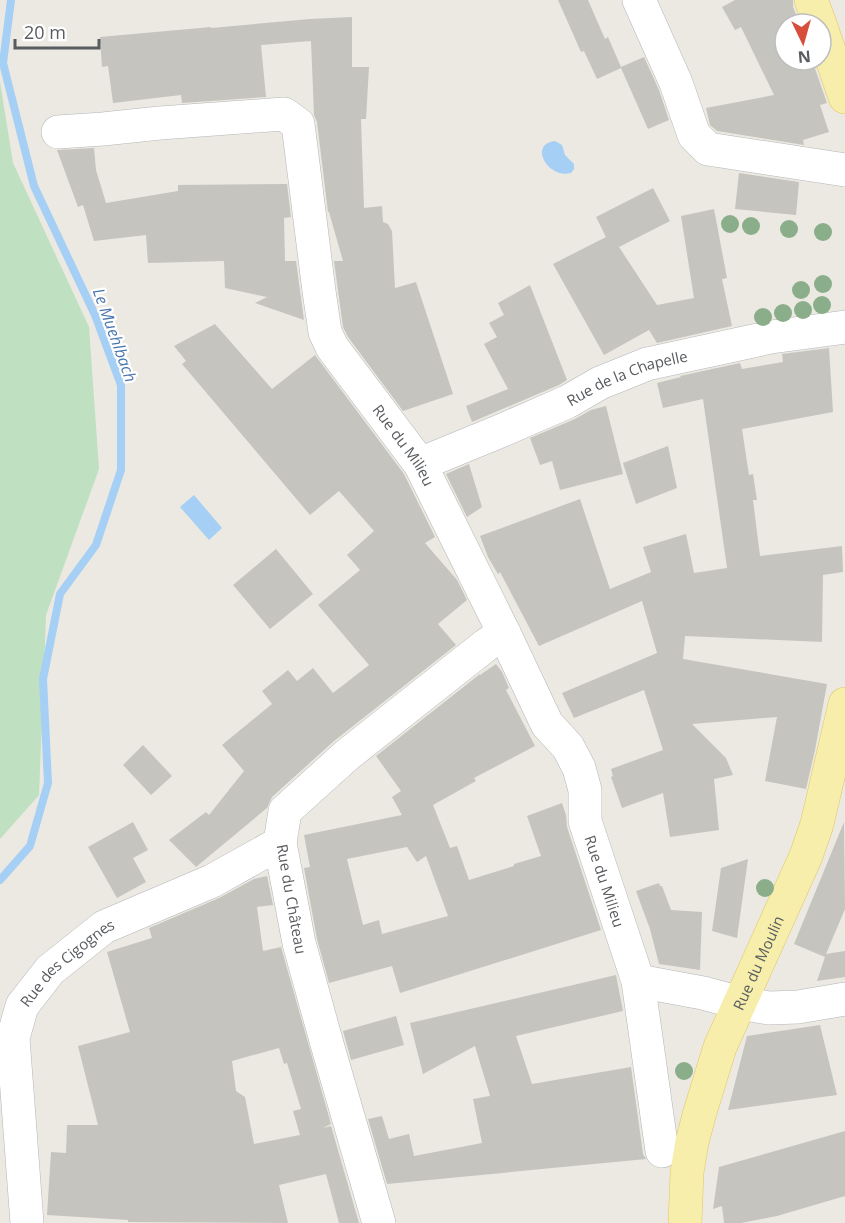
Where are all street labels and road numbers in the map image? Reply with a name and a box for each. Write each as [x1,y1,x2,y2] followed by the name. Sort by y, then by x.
[563,345,689,410] street label: Rue de la Chapelle
[368,400,439,489] street label: Rue du Milieu
[580,833,629,930] street label: Rue du Milieu
[272,842,312,956] street label: Rue du Château
[728,912,788,1013] street label: Rue du Moulin
[15,914,117,1011] street label: Rue des Cigognes

